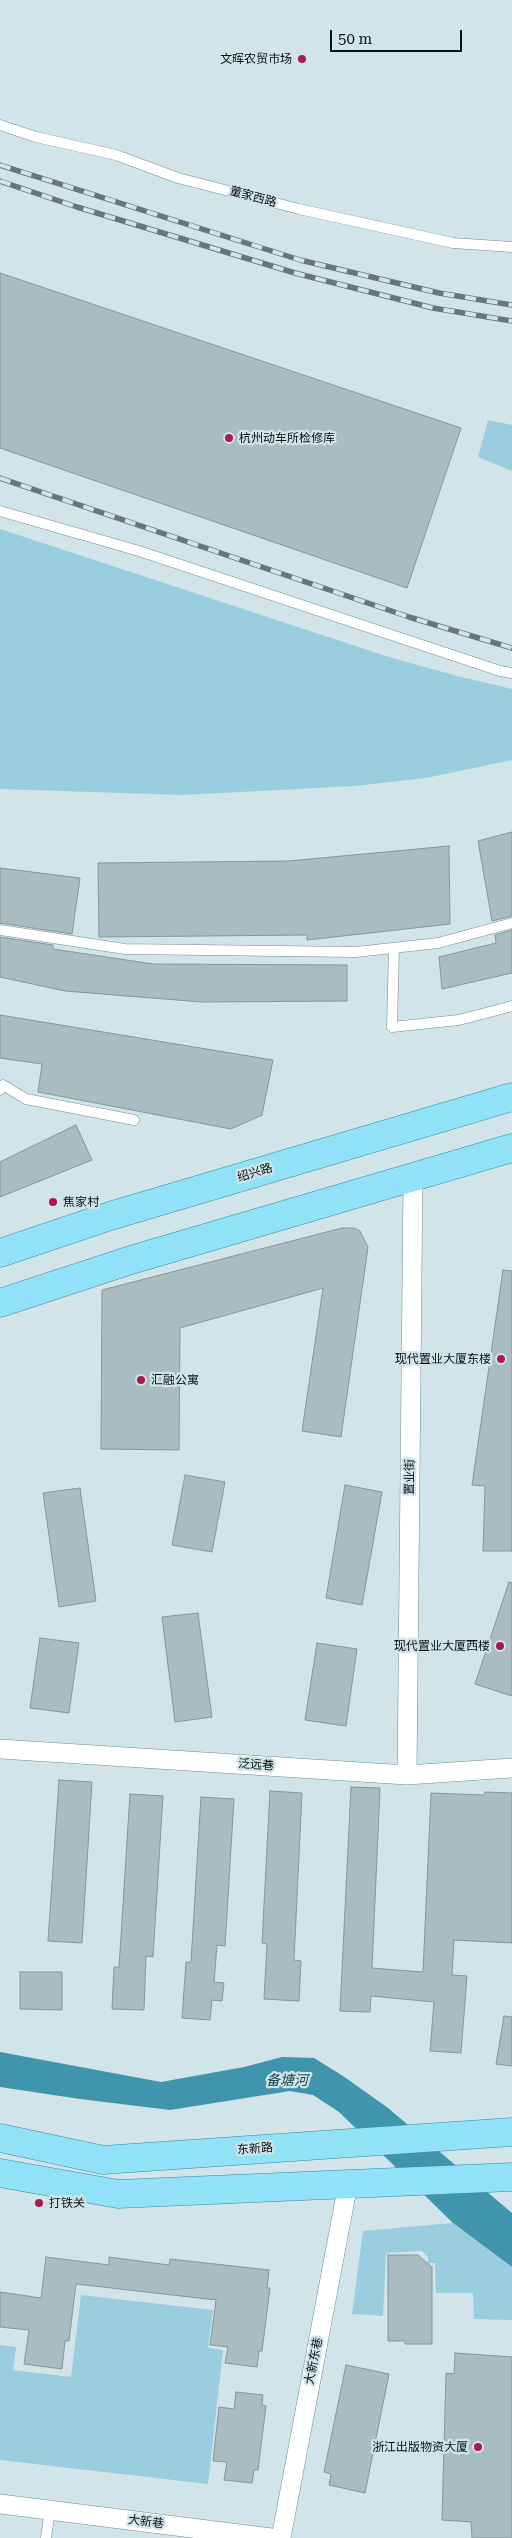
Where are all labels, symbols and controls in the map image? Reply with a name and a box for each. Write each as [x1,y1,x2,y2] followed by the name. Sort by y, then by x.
[332,20,464,52] scale bar
[338,30,372,48] text: 50 m
[220,52,292,66] place label: 文晖农贸市场
[296,53,308,65] marker: 文晖农贸市场
[228,184,278,210] street label: 董家西路
[239,431,335,445] place label: 杭州动车所检修库
[223,432,235,444] marker: 杭州动车所检修库
[236,1161,274,1185] street label: 绍兴路
[63,1195,99,1209] place label: 焦家村
[47,1196,59,1208] marker: 焦家村
[395,1352,491,1366] place label: 现代置业大厦东楼
[495,1353,507,1365] marker: 现代置业大厦东楼
[151,1373,199,1387] place label: 汇融公寓
[135,1374,147,1386] marker: 汇融公寓
[402,1459,418,1495] street label: 置业街
[394,1639,490,1653] place label: 现代置业大厦西楼
[494,1640,506,1652] marker: 现代置业大厦西楼
[238,1757,274,1773] street label: 泛远巷
[266,2073,308,2089] water label: 备塘河
[237,2141,273,2157] street label: 东新路
[49,2196,85,2210] place label: 打铁关
[33,2197,45,2209] marker: 打铁关
[302,2336,326,2386] street label: 大新东巷
[372,2440,468,2454] place label: 浙江出版物资大厦
[472,2441,484,2453] marker: 浙江出版物资大厦
[127,2513,165,2531] street label: 大新巷

